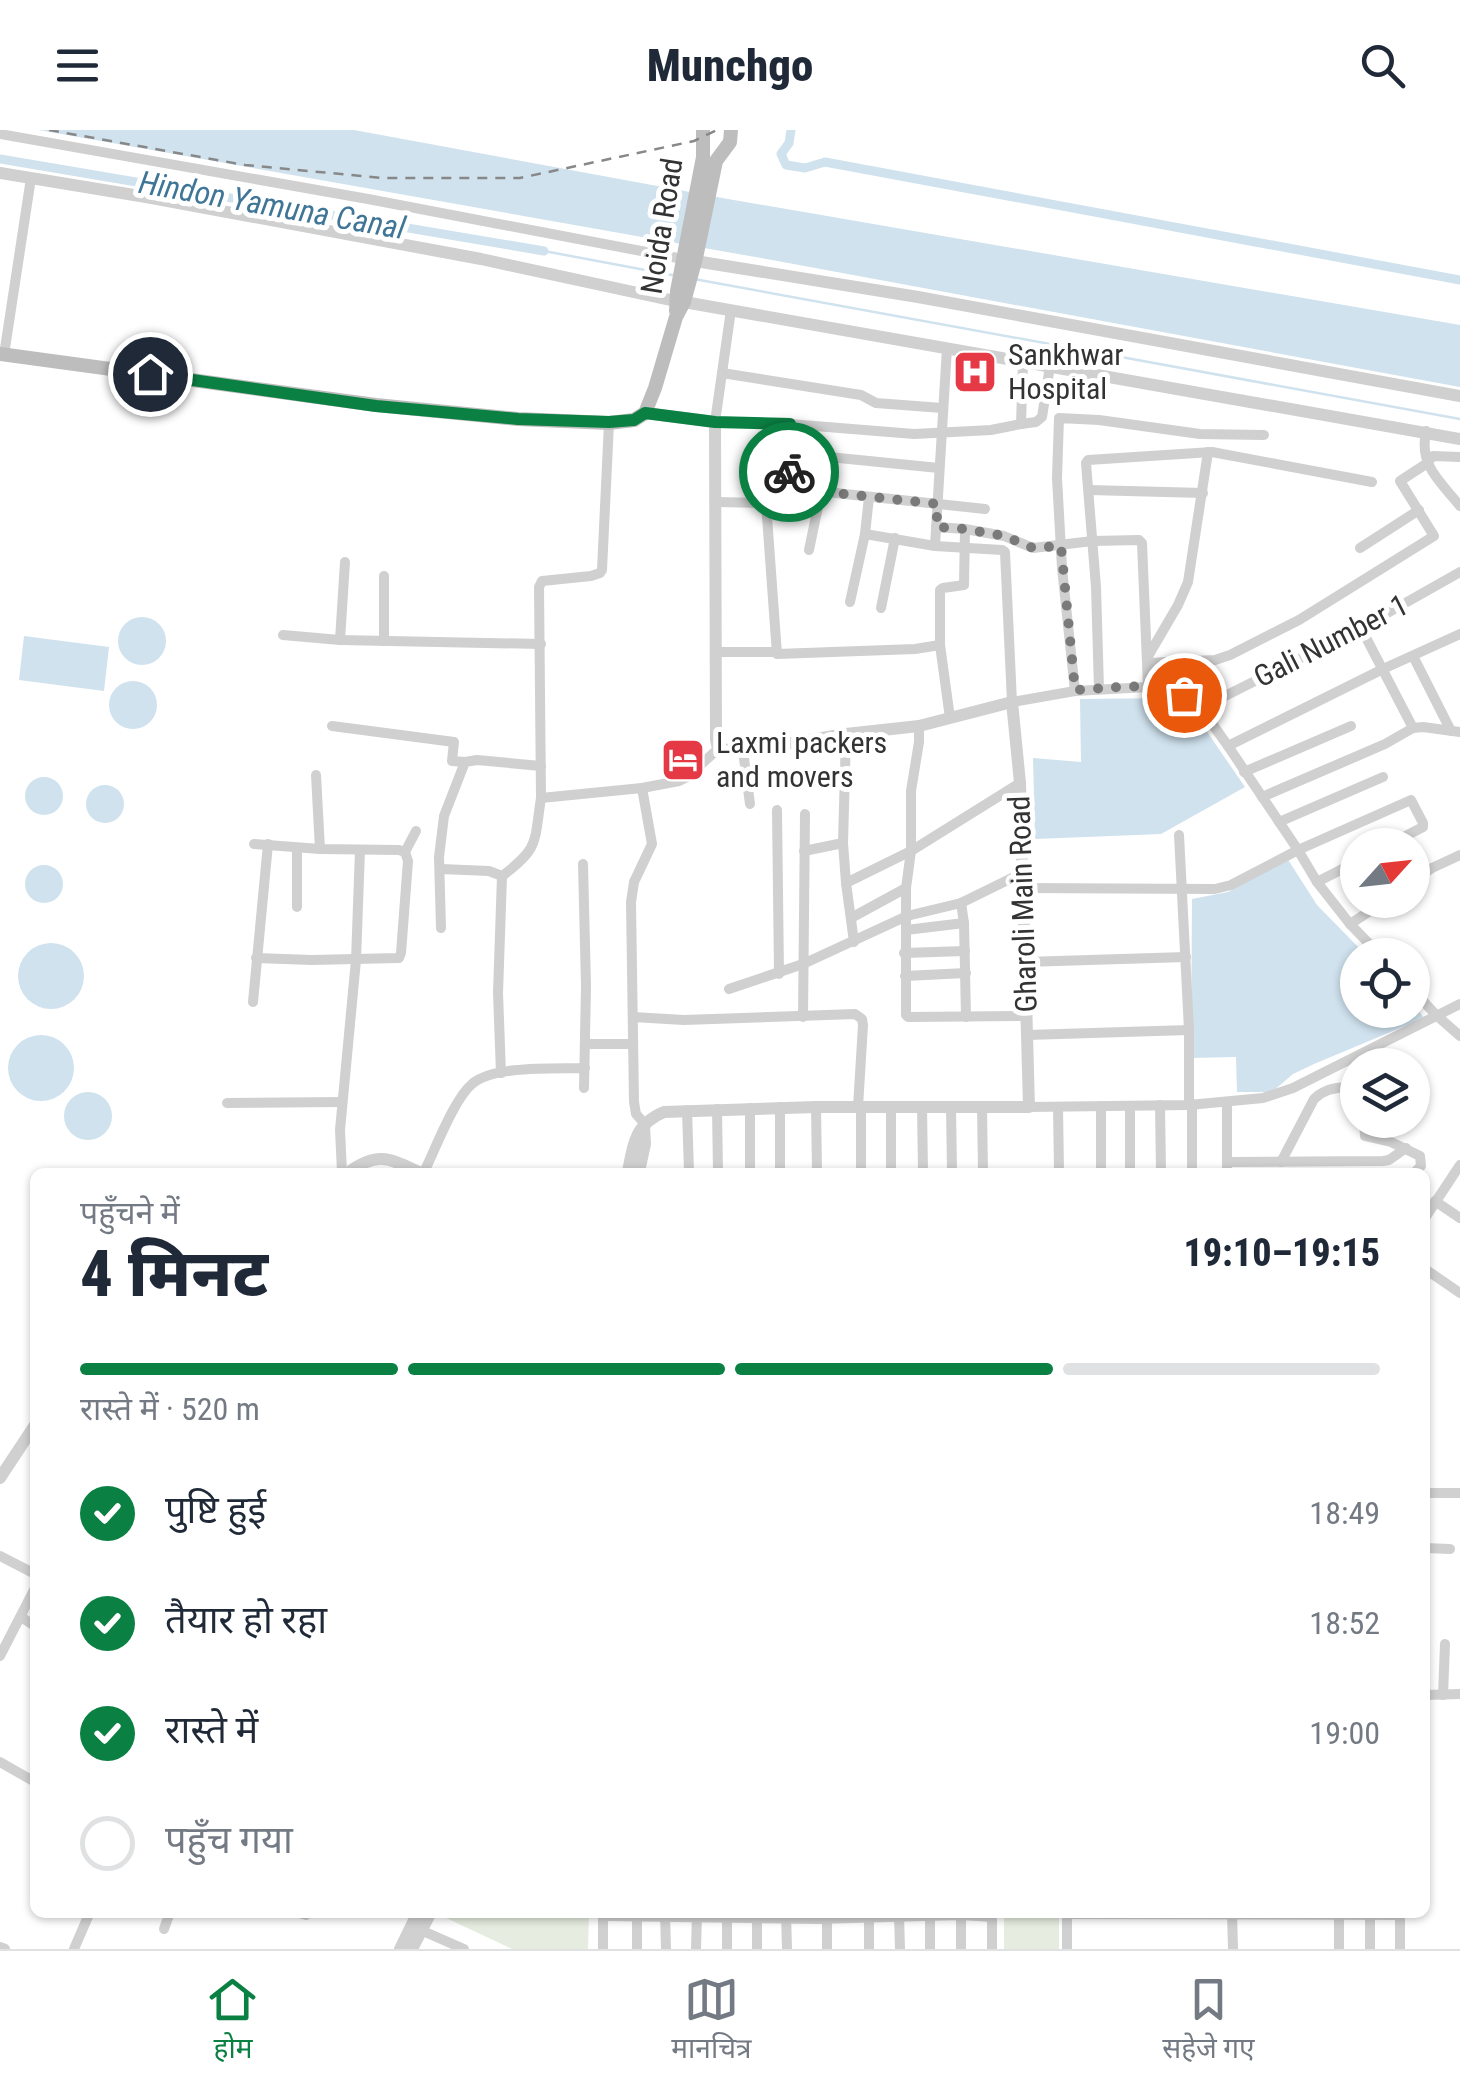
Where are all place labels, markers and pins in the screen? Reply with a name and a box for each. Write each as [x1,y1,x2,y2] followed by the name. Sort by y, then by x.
[108,332,193,417] pin
[1008,337,1123,406] place label: Sankhwar Hospital
[952,349,998,395] hospital icon: Sankhwar Hospital
[1142,653,1227,738] pin
[716,725,887,794] place label: Laxmi packers and movers
[660,737,706,783] hotel icon: Laxmi packers and movers

